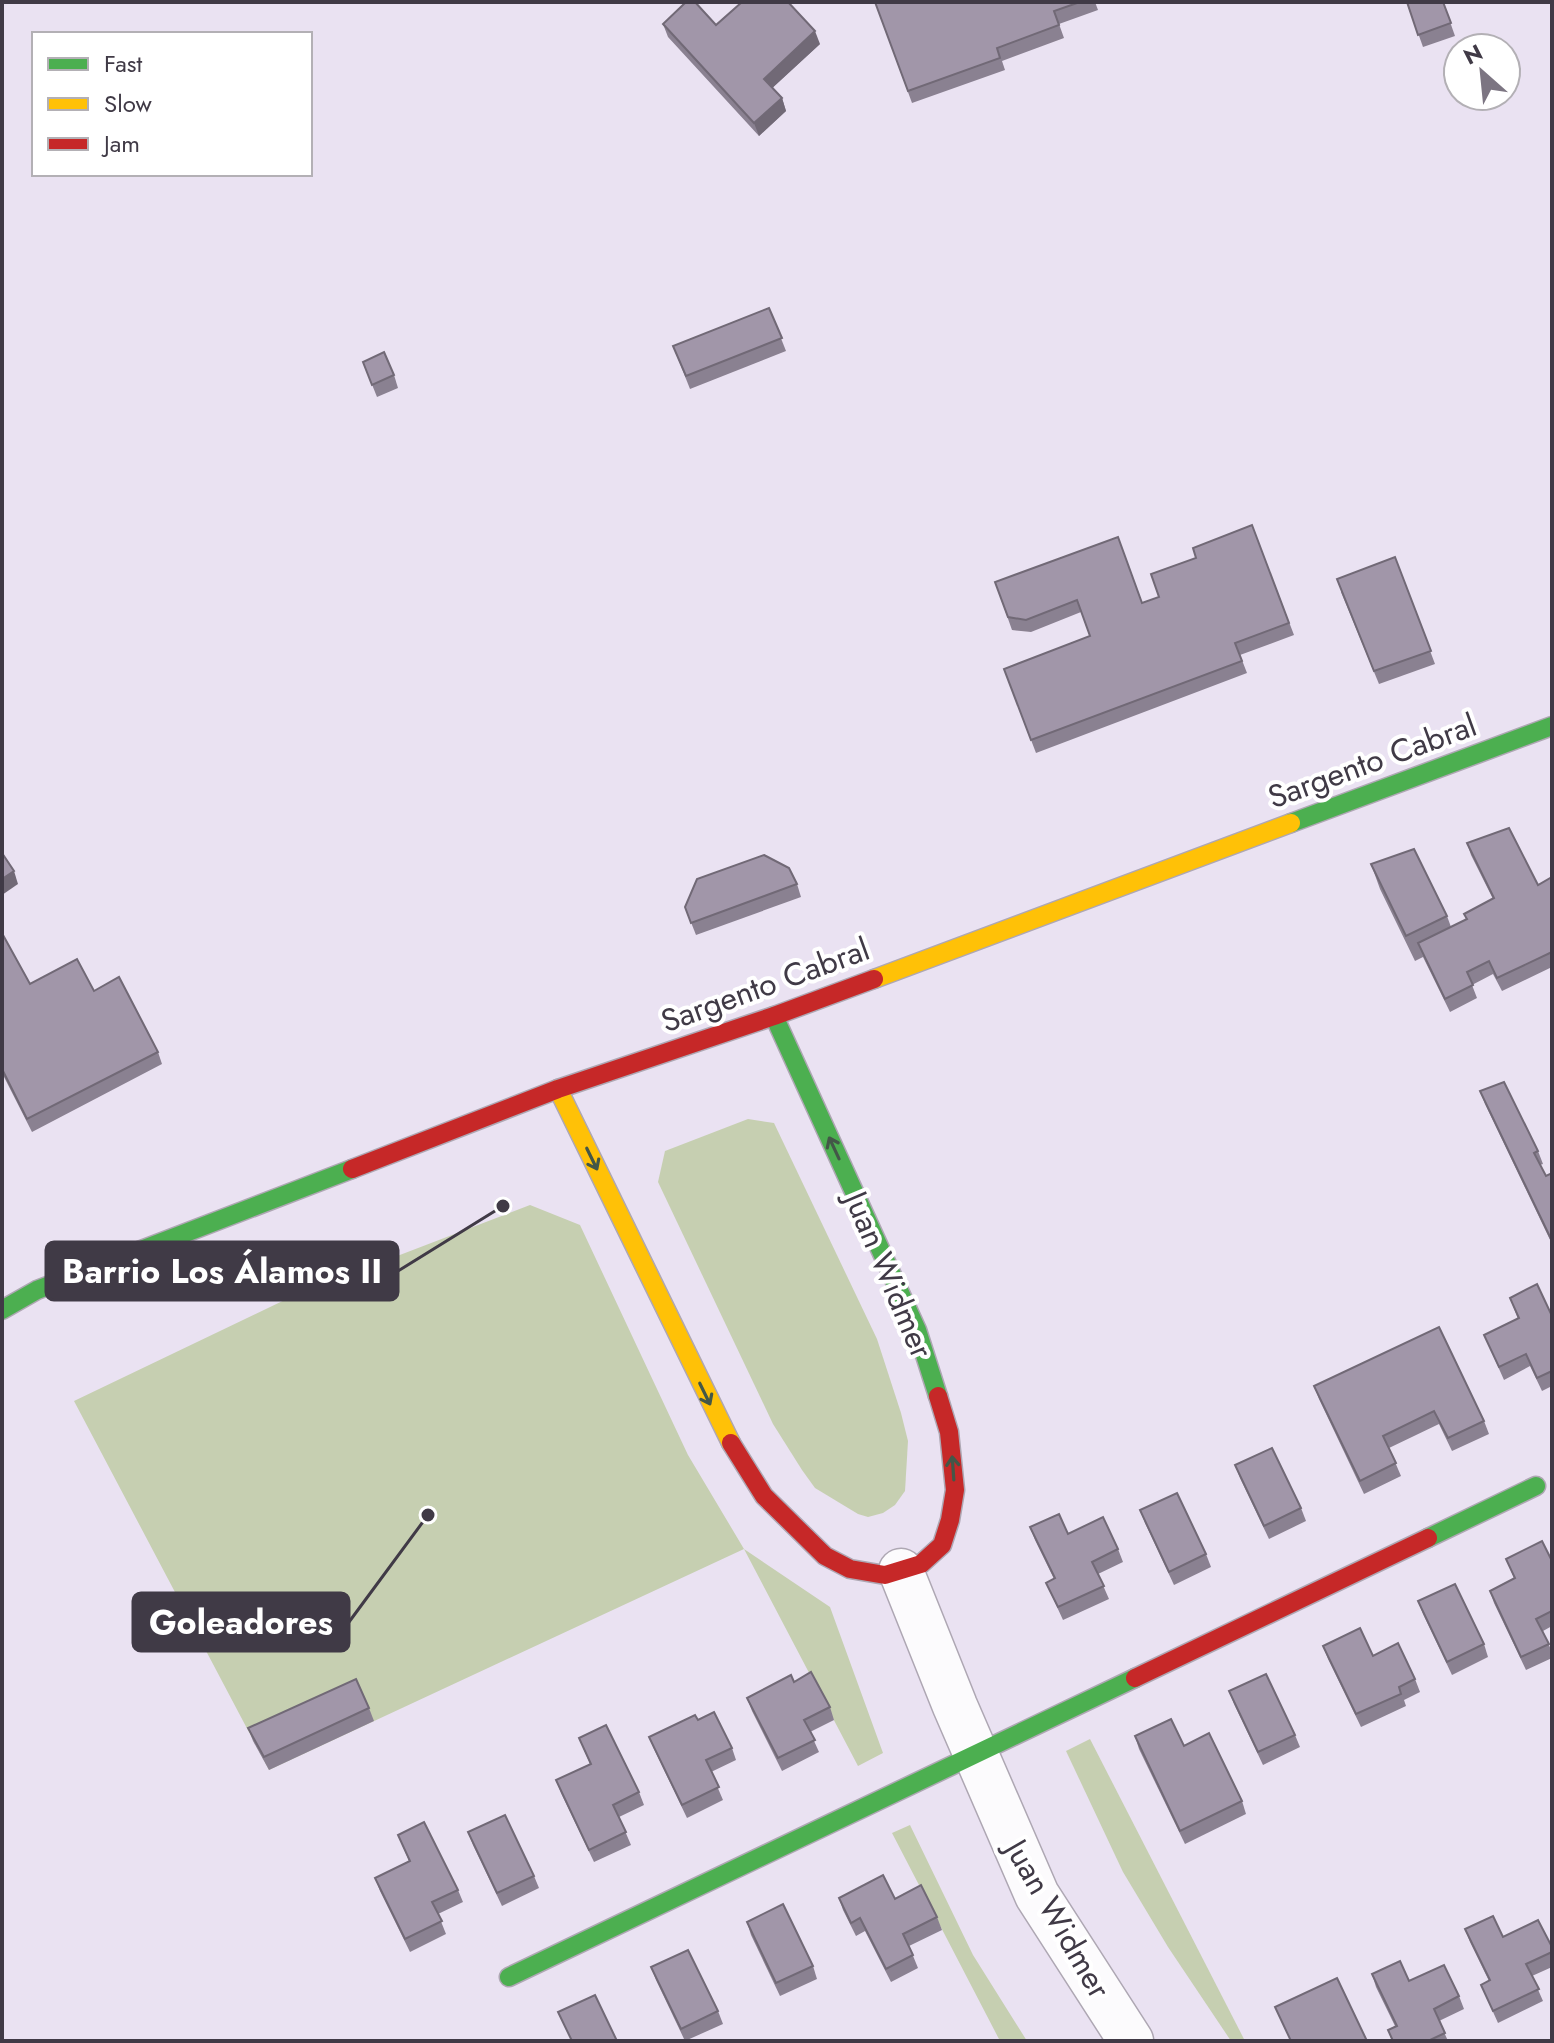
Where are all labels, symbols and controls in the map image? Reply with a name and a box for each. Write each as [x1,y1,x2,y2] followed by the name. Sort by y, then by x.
[32,32,312,176] legend
[1442,32,1522,112] north arrow
[1458,36,1488,72] text: N
[104,46,142,81] text: Fast
[104,86,152,121] text: Slow
[101,126,140,161] text: Jam
[1261,702,1483,820] street label: Sargento Cabral
[654,926,876,1044] street label: Sargento Cabral
[826,1136,841,1160] one-way arrow
[585,1147,600,1171] one-way arrow
[832,1181,945,1365] street label: Juan Widmer
[46,1242,398,1300] callout: Barrio Los Álamos II
[62,1247,382,1296] text: Barrio Los Álamos II
[698,1381,714,1405] one-way arrow
[945,1455,960,1482] one-way arrow
[133,1593,349,1651] callout: Goleadores
[149,1598,333,1647] text: Goleadores
[992,1827,1122,2007] street label: Juan Widmer

